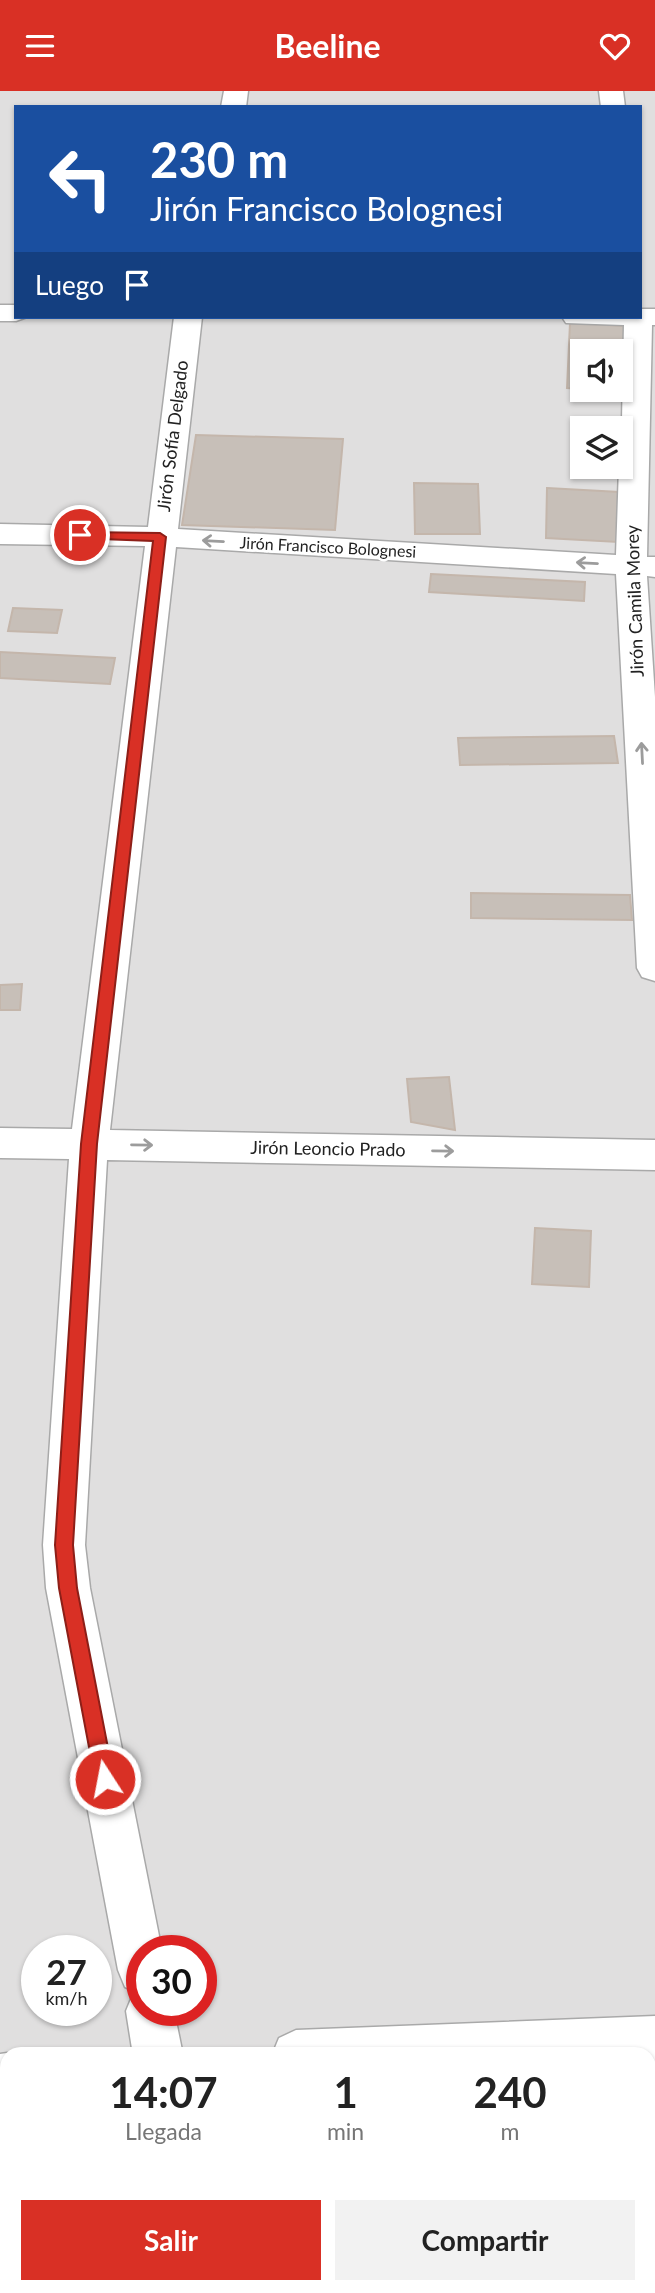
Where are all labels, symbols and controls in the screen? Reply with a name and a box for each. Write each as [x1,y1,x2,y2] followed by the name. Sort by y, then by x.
[274,26,381,65] text: Beeline
[21,27,59,65] icon: menu
[596,27,634,65] icon: heart
[150,130,288,188] text: 230 m
[35,133,126,224] icon: left
[150,189,503,228] text: Jirón Francisco Bolognesi
[118,266,156,304] icon: arrive
[35,269,104,301] text: Luego
[570,339,633,479] map controls
[570,339,633,402] button: sound
[152,359,192,513] street label: Jirón Sofía Delgado
[570,416,633,479] button: layers
[50,505,110,565] pin
[61,516,99,554] icon: arrive
[620,524,648,677] street label: Jirón Camila Morey
[239,532,417,561] street label: Jirón Francisco Bolognesi
[202,534,225,547] one-way arrow
[576,556,599,569] one-way arrow
[635,743,648,765] one-way arrow
[250,1136,406,1160] street label: Jirón Leoncio Prado
[130,1138,153,1152] one-way arrow
[431,1144,454,1158] one-way arrow
[68,1742,142,1816] position arrow
[126,1935,217,2026] speed limit sign: 30
[46,1950,87,1992] text: 27
[45,1987,88,2009] text: km/h
[109,2067,218,2117] text: 14:07
[333,2067,358,2117] text: 1
[474,2067,547,2117] text: 240
[125,2117,202,2145] text: Llegada
[327,2117,364,2145] text: min
[501,2117,520,2145] text: m
[21,2200,321,2280] button: Salir
[335,2200,635,2280] button: Compartir

